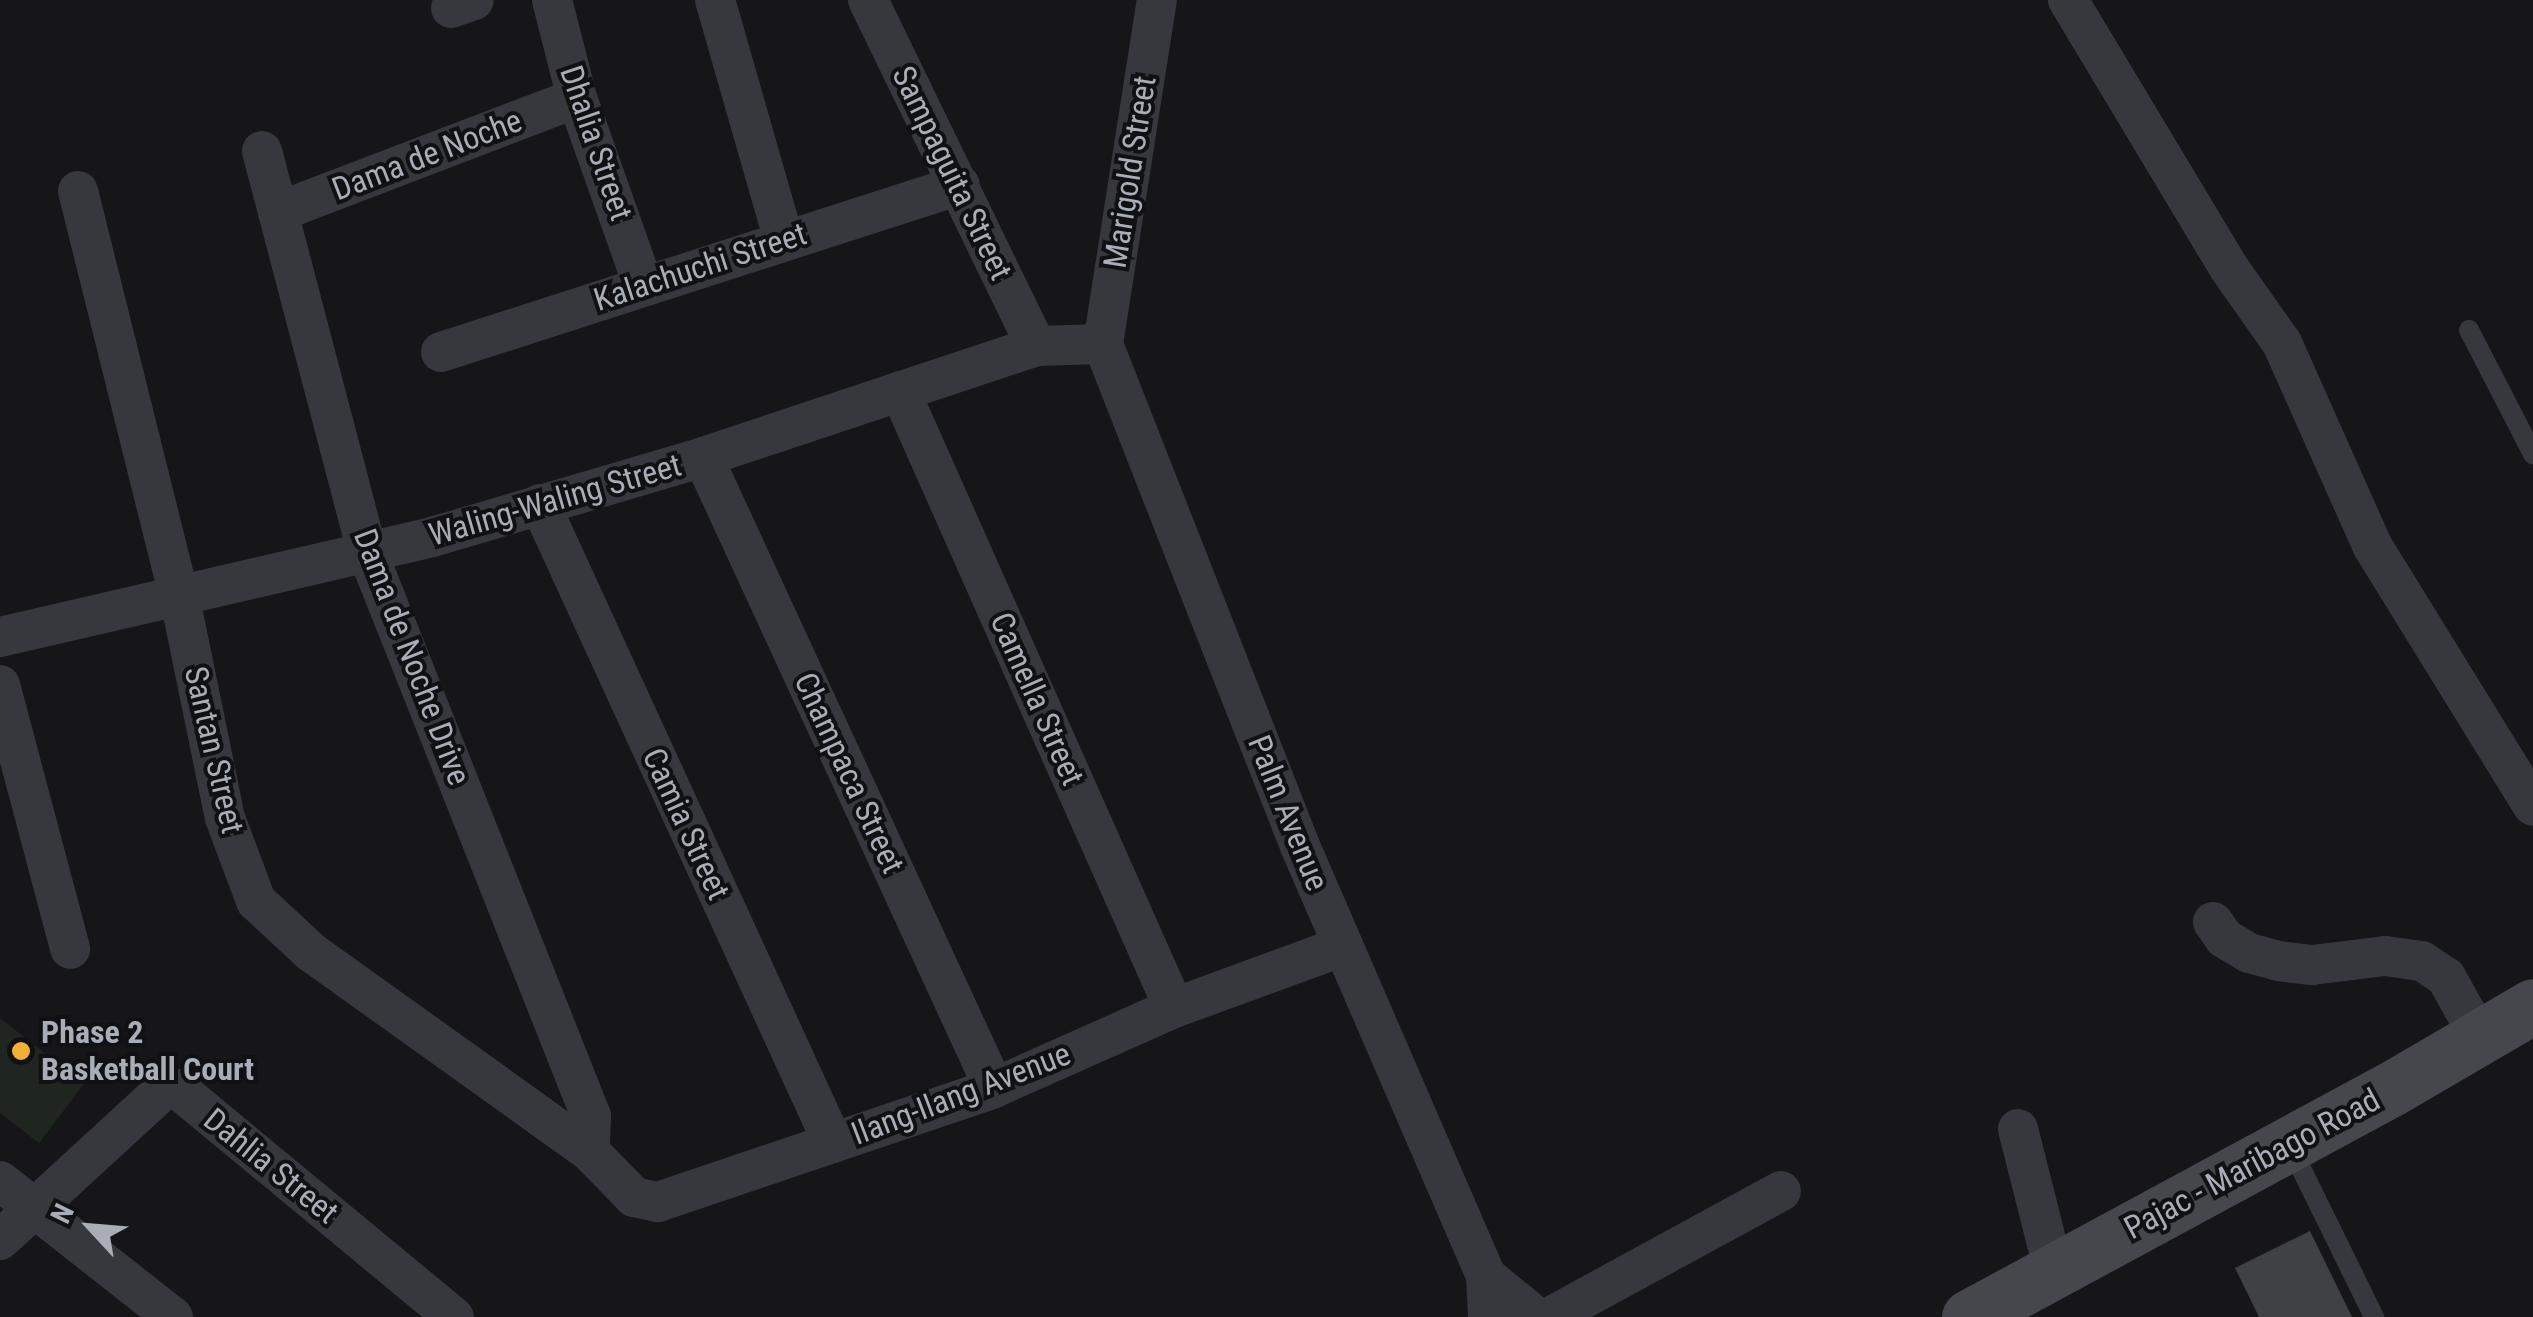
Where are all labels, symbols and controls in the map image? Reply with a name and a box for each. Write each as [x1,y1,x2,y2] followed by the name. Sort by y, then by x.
[552,60,640,226] street label: Dhalia Street
[884,60,1020,286] street label: Sampaguita Street
[1096,73,1164,271] street label: Marigold Street
[327,101,527,209] street label: Dama de Noche
[589,215,811,319] street label: Kalachuchi Street
[424,446,686,554] street label: Waling-Waling Street
[346,524,478,790] street label: Dama de Noche Drive
[982,607,1092,791] street label: Camella Street
[176,663,252,837] street label: Santan Street
[786,667,912,879] street label: Champaca Street
[1240,730,1336,896] street label: Palm Avenue
[634,742,738,906] street label: Camia Street
[41,1014,254,1089] place label: Phase 2 Basketball Court
[846,1035,1076,1153] street label: Ilang-Ilang Avenue
[10,1040,32,1062] marker: Phase 2 Basketball Court
[2118,1080,2386,1248] street label: Pajac - Maribago Road
[196,1100,346,1232] street label: Dahlia Street
[40,1177,140,1277] north arrow
[44,1199,81,1229] text: N

